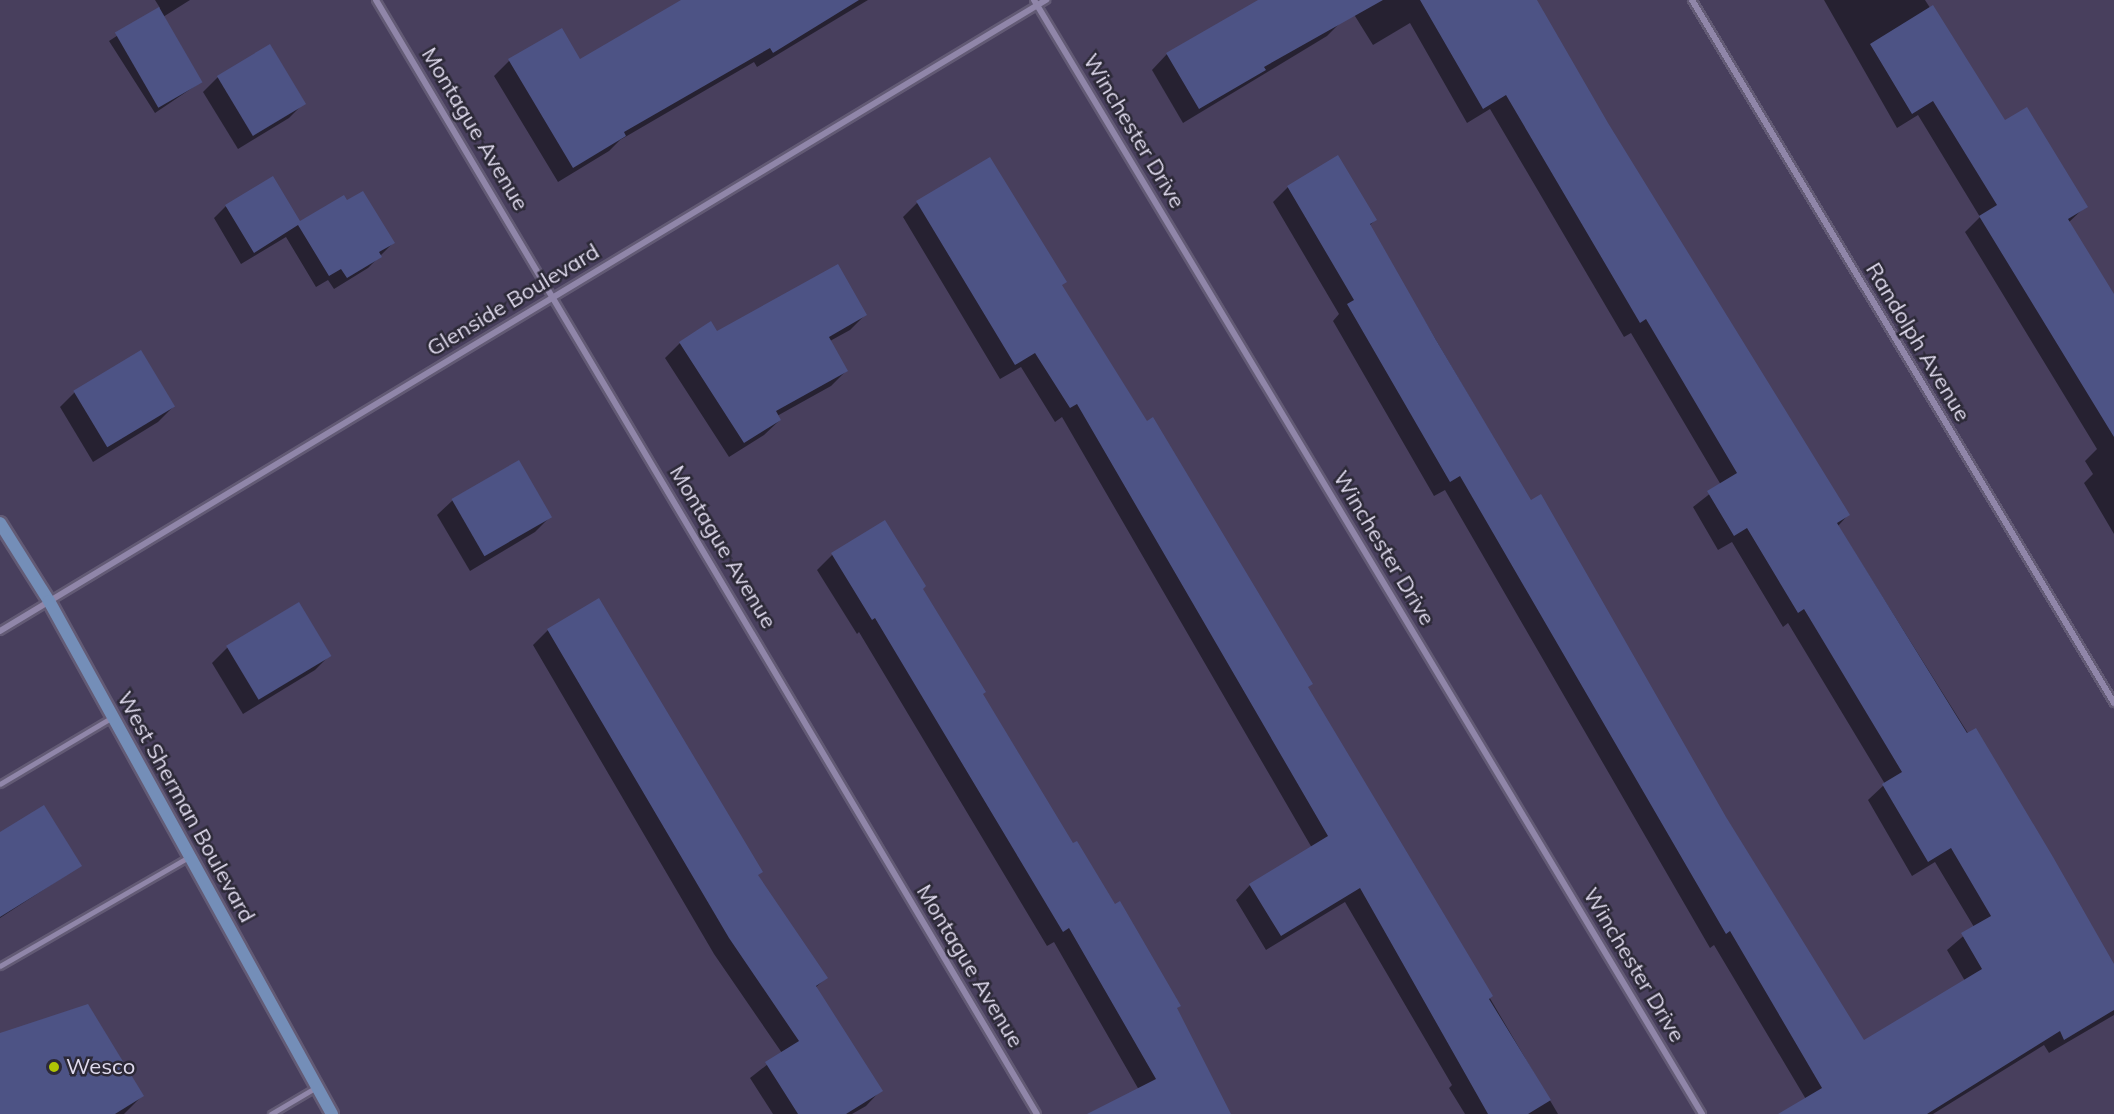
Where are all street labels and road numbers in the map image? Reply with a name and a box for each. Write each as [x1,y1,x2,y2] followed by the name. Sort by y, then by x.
[416,43,534,215] street label: Montague Avenue
[1077,49,1191,213] street label: Winchester Drive
[422,238,604,362] street label: Glenside Boulevard
[1860,258,1976,426] street label: Randolph Avenue
[664,461,782,633] street label: Montague Avenue
[1327,466,1441,630] street label: Winchester Drive
[111,687,261,927] street label: West Sherman Boulevard
[911,880,1029,1052] street label: Montague Avenue
[1577,883,1691,1047] street label: Winchester Drive

